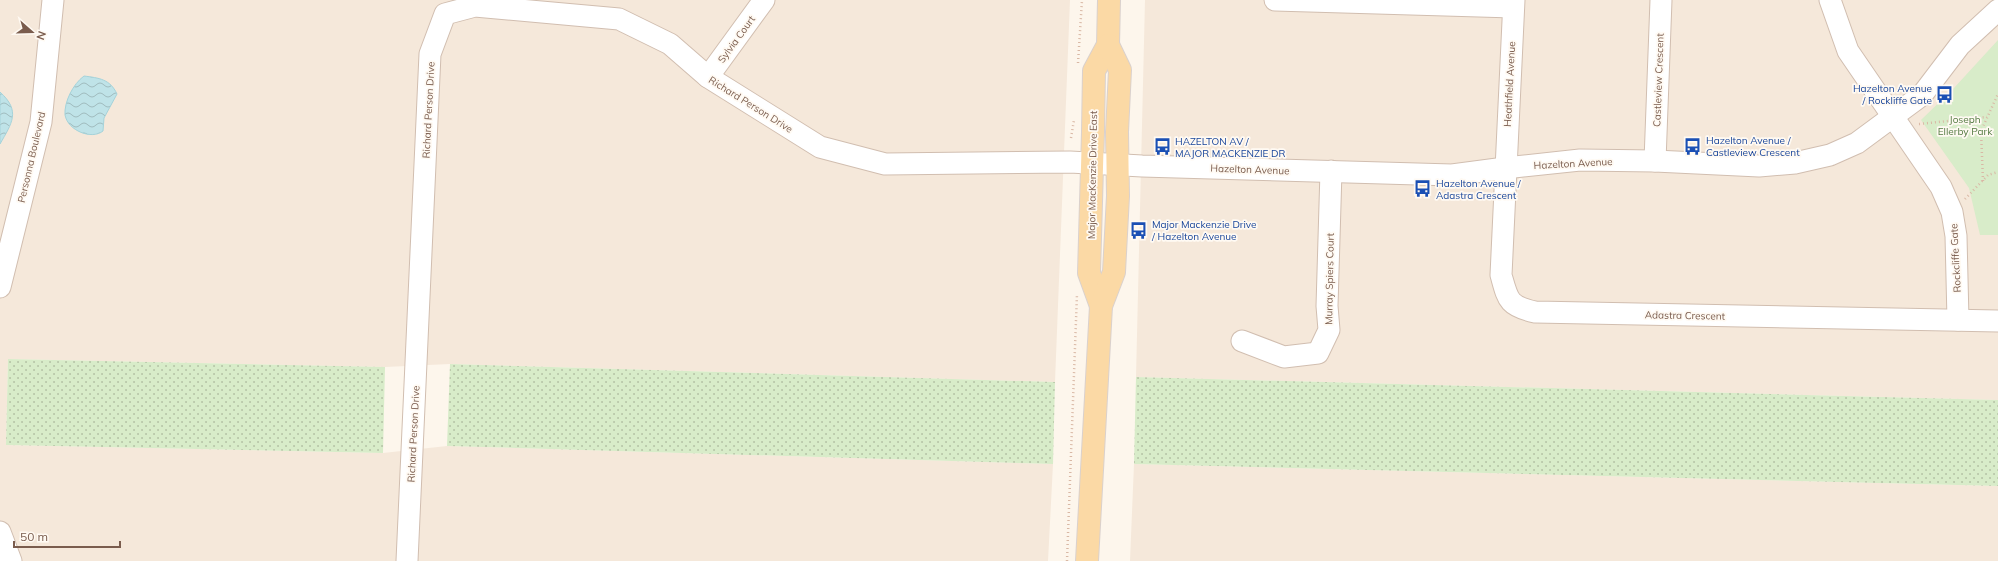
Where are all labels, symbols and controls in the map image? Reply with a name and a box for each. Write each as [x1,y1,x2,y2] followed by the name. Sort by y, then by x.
[12,12,52,52] north arrow
[715,13,758,66] street label: Sylvia Court
[33,29,49,42] text: N
[1650,32,1667,127] street label: Castleview Crescent
[1501,41,1518,127] street label: Heathfield Avenue
[419,61,438,159] street label: Richard Person Drive
[706,73,795,136] street label: Richard Person Drive
[1853,82,1932,107] place label: Hazelton Avenue / Rockliffe Gate
[1935,84,1955,104] bus stop icon: Hazelton Avenue / Rockliffe Gate
[15,110,48,204] street label: Personna Boulevard
[1085,110,1100,239] street label: Major MacKenzie Drive East
[1938,113,1993,138] park label: Joseph Ellerby Park
[1706,134,1800,159] place label: Hazelton Avenue / Castleview Crescent
[1175,135,1286,160] place label: HAZELTON AV / MAJOR MACKENZIE DR
[1683,136,1703,156] bus stop icon: Hazelton Avenue / Castleview Crescent
[1152,137,1172,157] bus stop icon: HAZELTON AV / MAJOR MACKENZIE DR
[1533,155,1613,172] street label: Hazelton Avenue
[1210,162,1290,177] street label: Hazelton Avenue
[1436,177,1522,202] place label: Hazelton Avenue / Adastra Crescent
[1413,179,1433,199] bus stop icon: Hazelton Avenue / Adastra Crescent
[1151,218,1257,243] place label: Major Mackenzie Drive / Hazelton Avenue
[1129,220,1149,240] bus stop icon: Major Mackenzie Drive / Hazelton Avenue
[1947,223,1964,293] street label: Rockcliffe Gate
[1322,232,1337,325] street label: Murray Spiers Court
[1645,308,1726,323] street label: Adastra Crescent
[404,385,423,483] street label: Richard Person Drive
[14,523,120,549] scale bar
[20,529,48,544] text: 50 m

